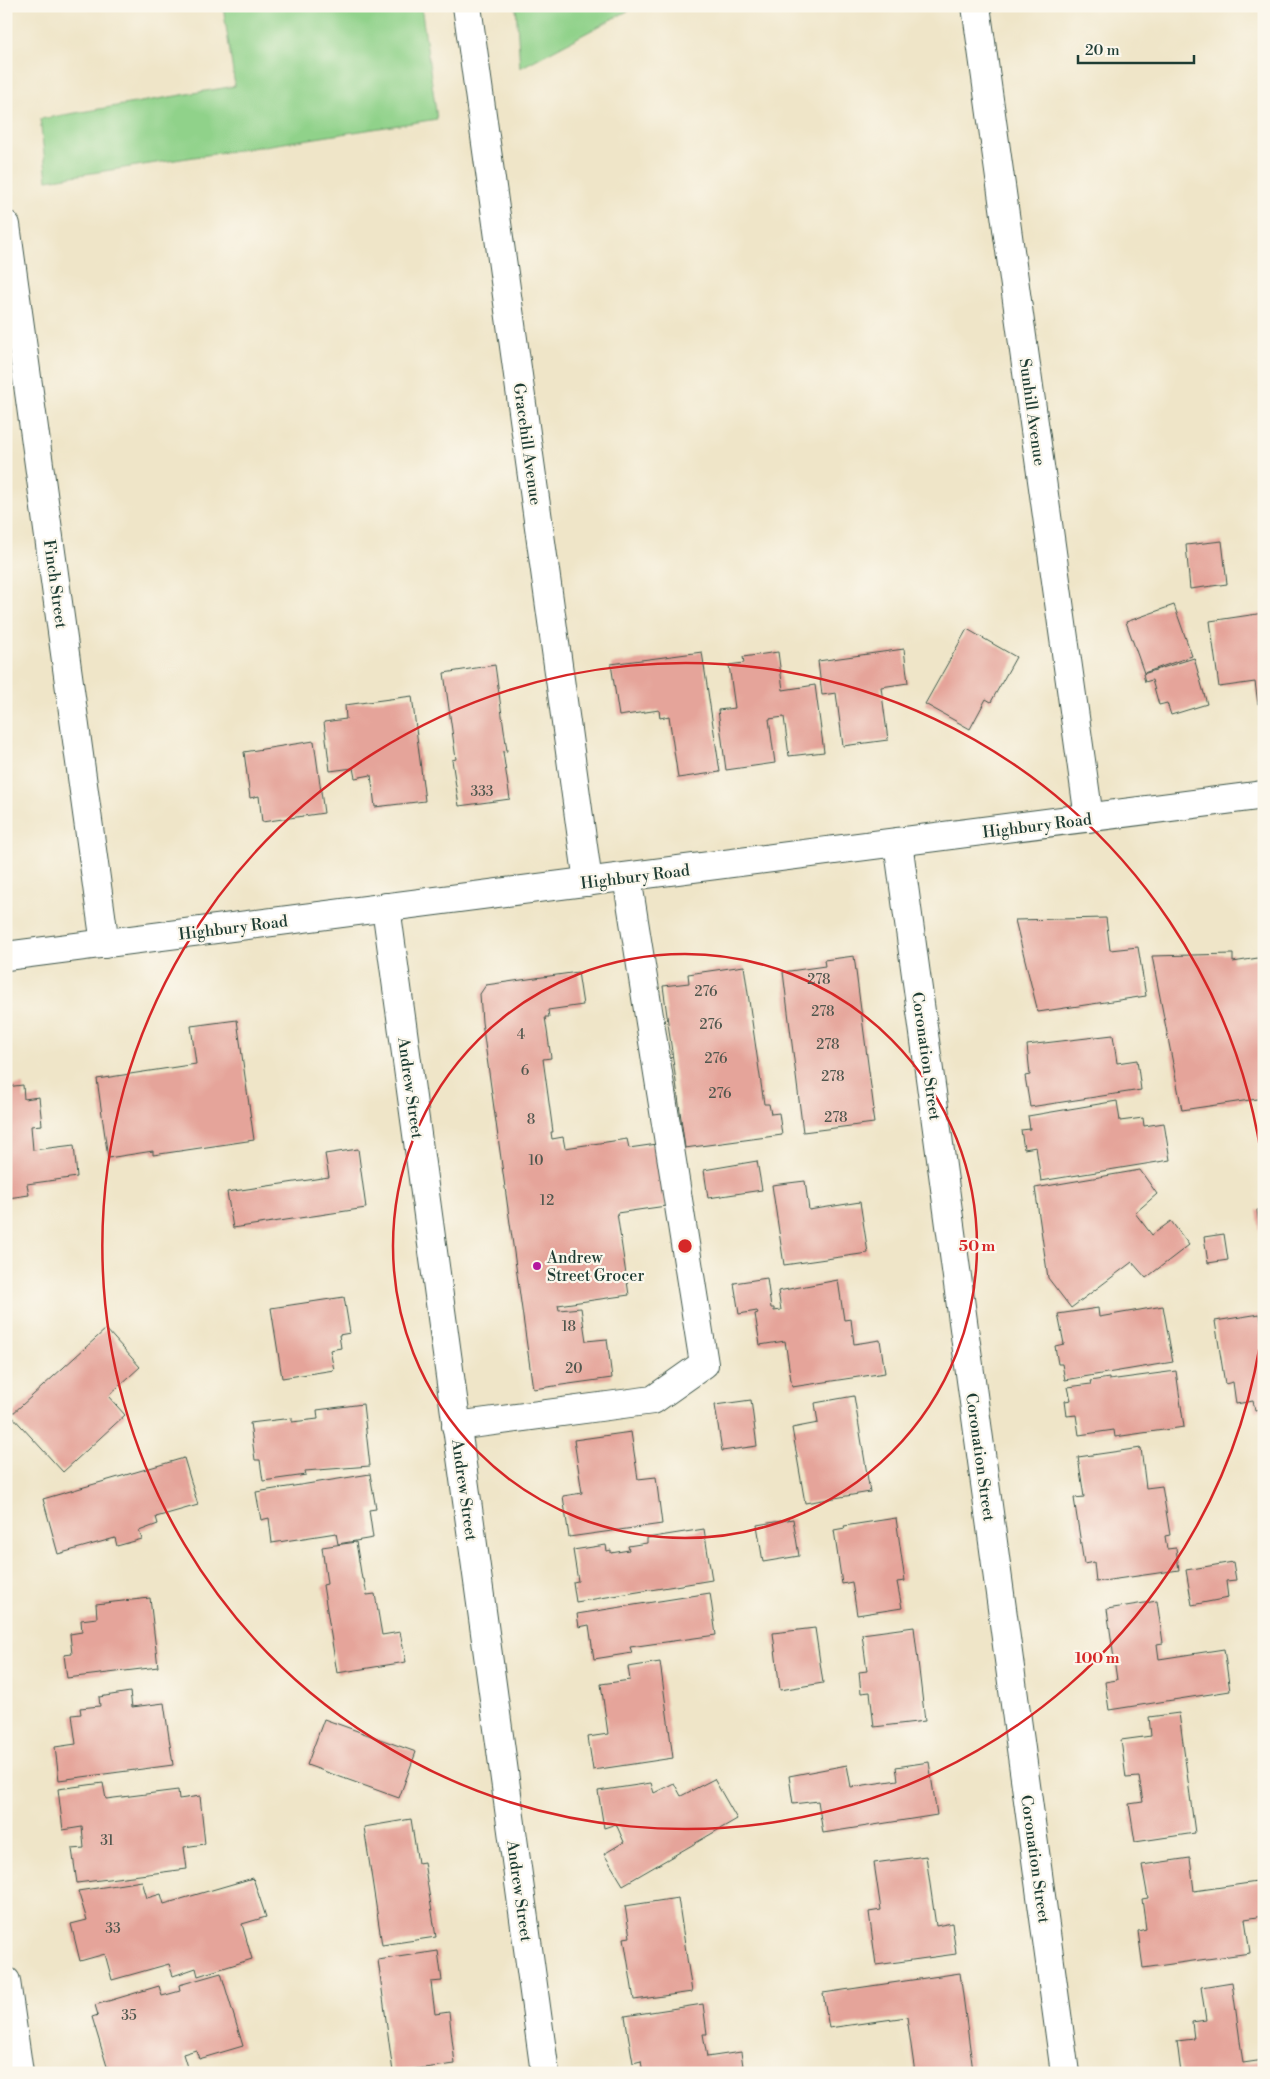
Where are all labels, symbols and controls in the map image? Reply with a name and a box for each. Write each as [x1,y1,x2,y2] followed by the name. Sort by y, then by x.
[1078,32,1194,64] scale bar
[1085,41,1120,60] text: 20 m
[1015,357,1049,467] street label: Sunhill Avenue
[509,382,545,507] street label: Gracehill Avenue
[39,538,71,630] street label: Finch Street
[470,783,494,801] house number: 333
[981,809,1093,843] street label: Highbury Road
[579,860,691,894] street label: Highbury Road
[177,911,289,945] street label: Highbury Road
[807,971,831,989] house number: 278
[694,983,718,1001] house number: 276
[907,991,945,1122] street label: Coronation Street
[811,1003,835,1021] house number: 278
[699,1016,723,1034] house number: 276
[517,1026,525,1044] house number: 4
[393,1035,427,1140] street label: Andrew Street
[816,1036,840,1054] house number: 278
[704,1050,728,1068] house number: 276
[521,1062,530,1080] house number: 6
[821,1068,845,1086] house number: 278
[708,1085,732,1103] house number: 276
[824,1109,848,1127] house number: 278
[527,1111,535,1129] house number: 8
[529,1152,543,1170] house number: 10
[540,1192,554,1210] house number: 12
[676,1237,694,1255] centre of rings
[959,1237,995,1256] text: 50 m
[546,1248,644,1286] place label: Andrew Street Grocer
[531,1260,543,1272] marker: Andrew Street Grocer
[562,1318,576,1336] house number: 18
[565,1360,583,1378] house number: 20
[961,1392,999,1523] street label: Coronation Street
[447,1437,481,1542] street label: Andrew Street
[1075,1649,1120,1668] text: 100 m
[1016,1794,1054,1925] street label: Coronation Street
[100,1832,114,1850] house number: 31
[502,1838,536,1943] street label: Andrew Street
[105,1920,121,1938] house number: 33
[121,2007,137,2025] house number: 35

